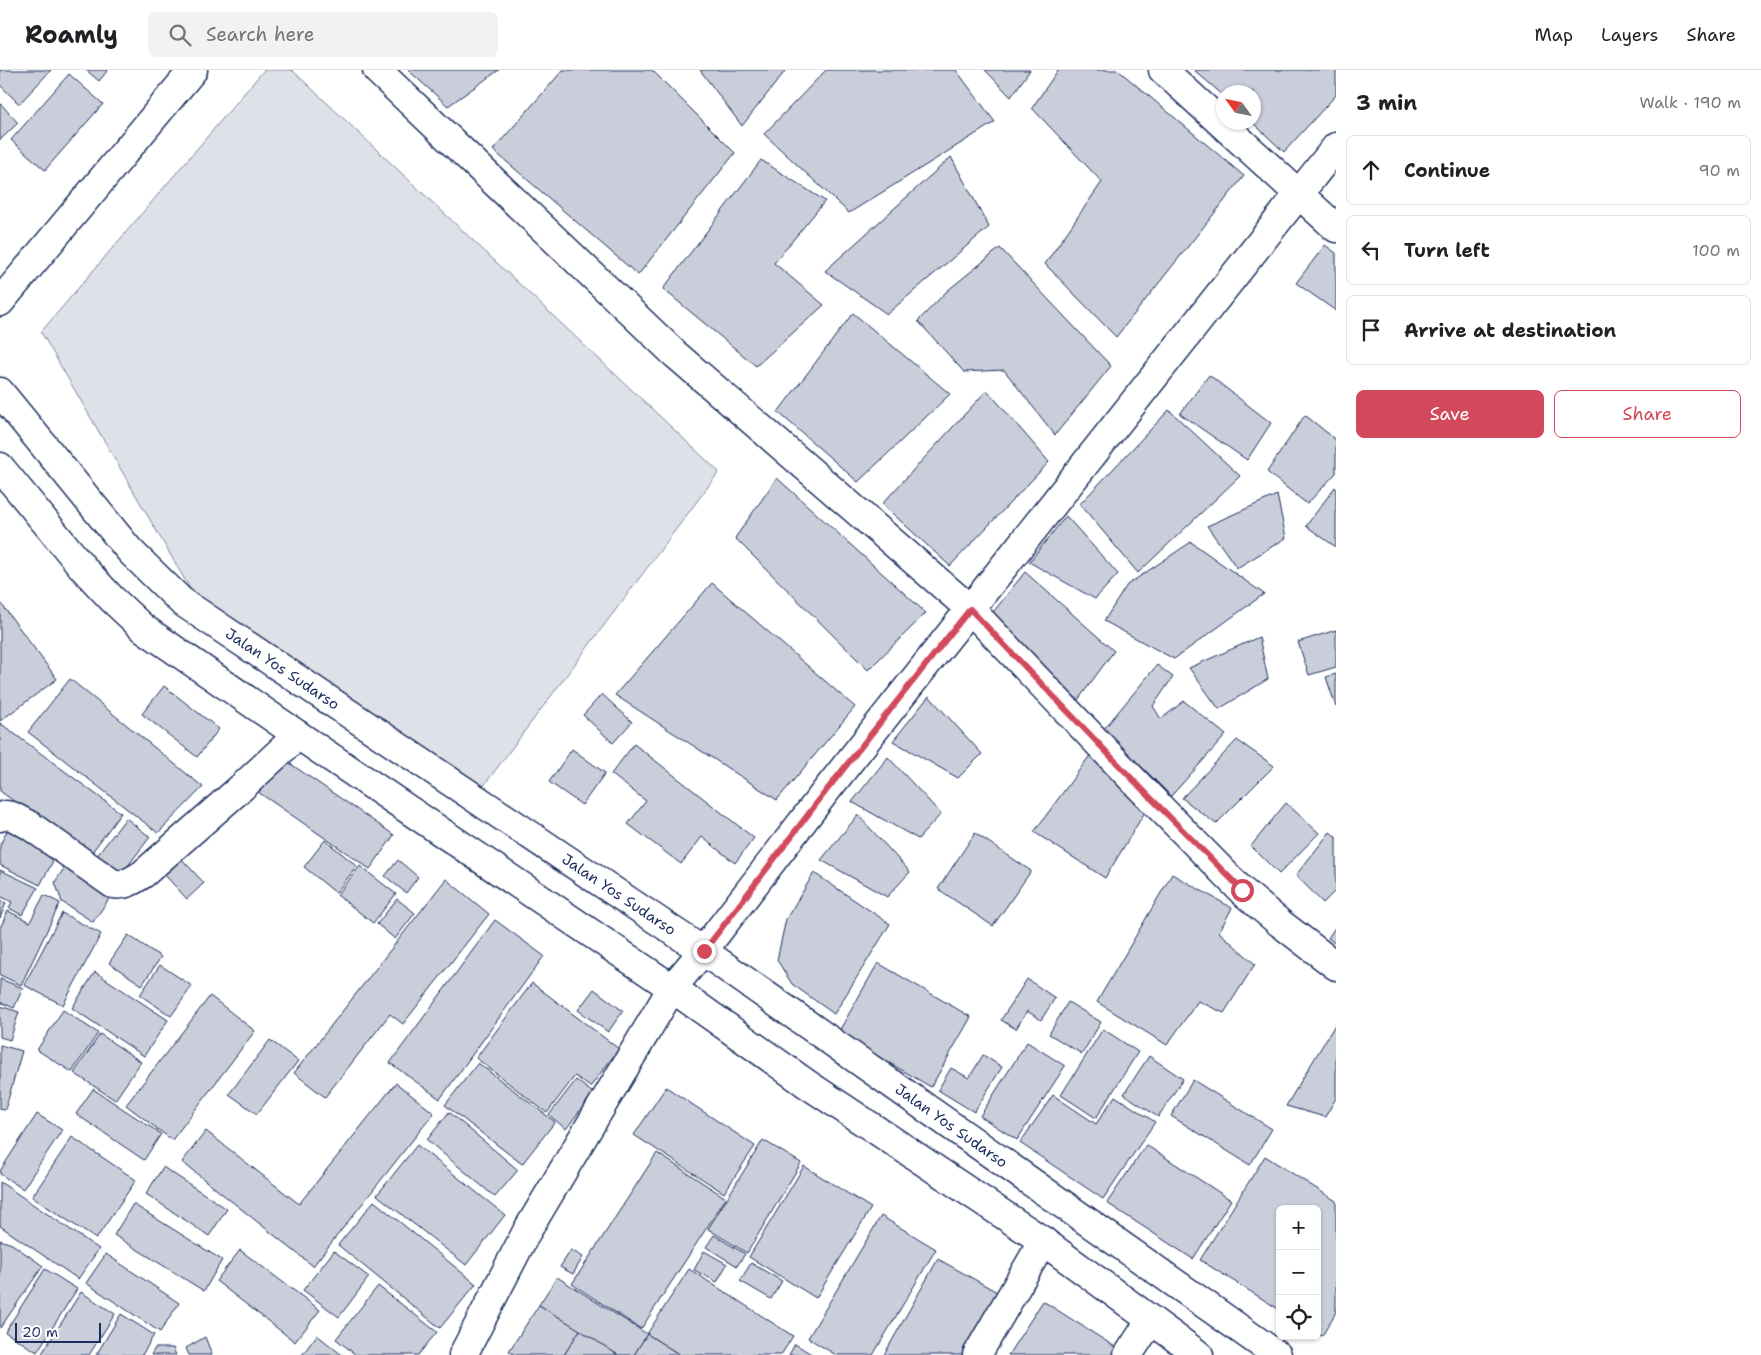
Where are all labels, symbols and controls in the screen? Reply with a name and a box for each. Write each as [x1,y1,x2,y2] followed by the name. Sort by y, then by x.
[148,12,498,57] search box
[25,19,118,51] text: Roamly
[166,21,194,49] icon: search
[206,22,315,47] text: Search here
[1535,23,1573,47] text: Map
[1601,23,1658,47] text: Layers
[1686,23,1736,47] text: Share
[1216,85,1261,130] north arrow
[1356,89,1417,117] text: 3 min
[1639,92,1741,113] text: Walk · 190 m
[1357,156,1385,184] icon: ahead
[1404,158,1490,183] text: Continue
[1699,160,1740,181] text: 90 m
[1357,236,1385,264] icon: left
[1404,238,1490,263] text: Turn left
[1692,240,1740,261] text: 100 m
[1357,316,1385,344] icon: arrive
[1404,318,1616,343] text: Arrive at destination
[1356,390,1544,438] button: Save
[1554,390,1741,438] button: Share
[222,624,343,714] street label: Jalan Yos Sudarso
[558,849,680,940] street label: Jalan Yos Sudarso
[1231,879,1254,902] route start
[693,940,716,963] route end
[891,1079,1012,1172] street label: Jalan Yos Sudarso
[1276,1205,1321,1340] map controls
[1276,1205,1321,1250] button: +
[1276,1250,1321,1295] button: −
[1276,1295,1321,1340] button: locate
[15,1320,101,1343] scale bar
[22,1323,58,1341] text: 20 m

